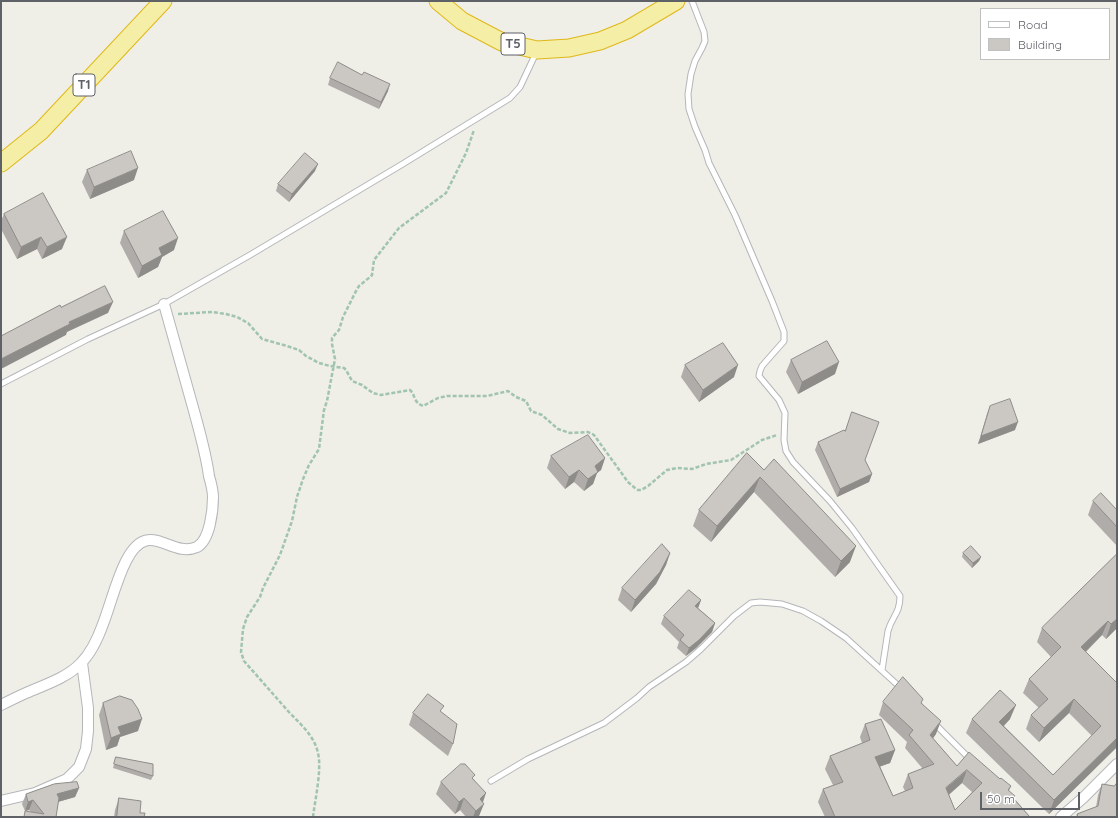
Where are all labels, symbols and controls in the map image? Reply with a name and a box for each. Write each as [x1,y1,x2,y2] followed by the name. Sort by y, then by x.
[980,8,1110,60] legend
[1018,17,1048,32] text: Road
[501,33,525,55] road number: T5
[1018,37,1062,52] text: Building
[73,74,95,96] road number: T1
[982,784,1082,810] scale bar
[987,791,1015,806] text: 50 m

